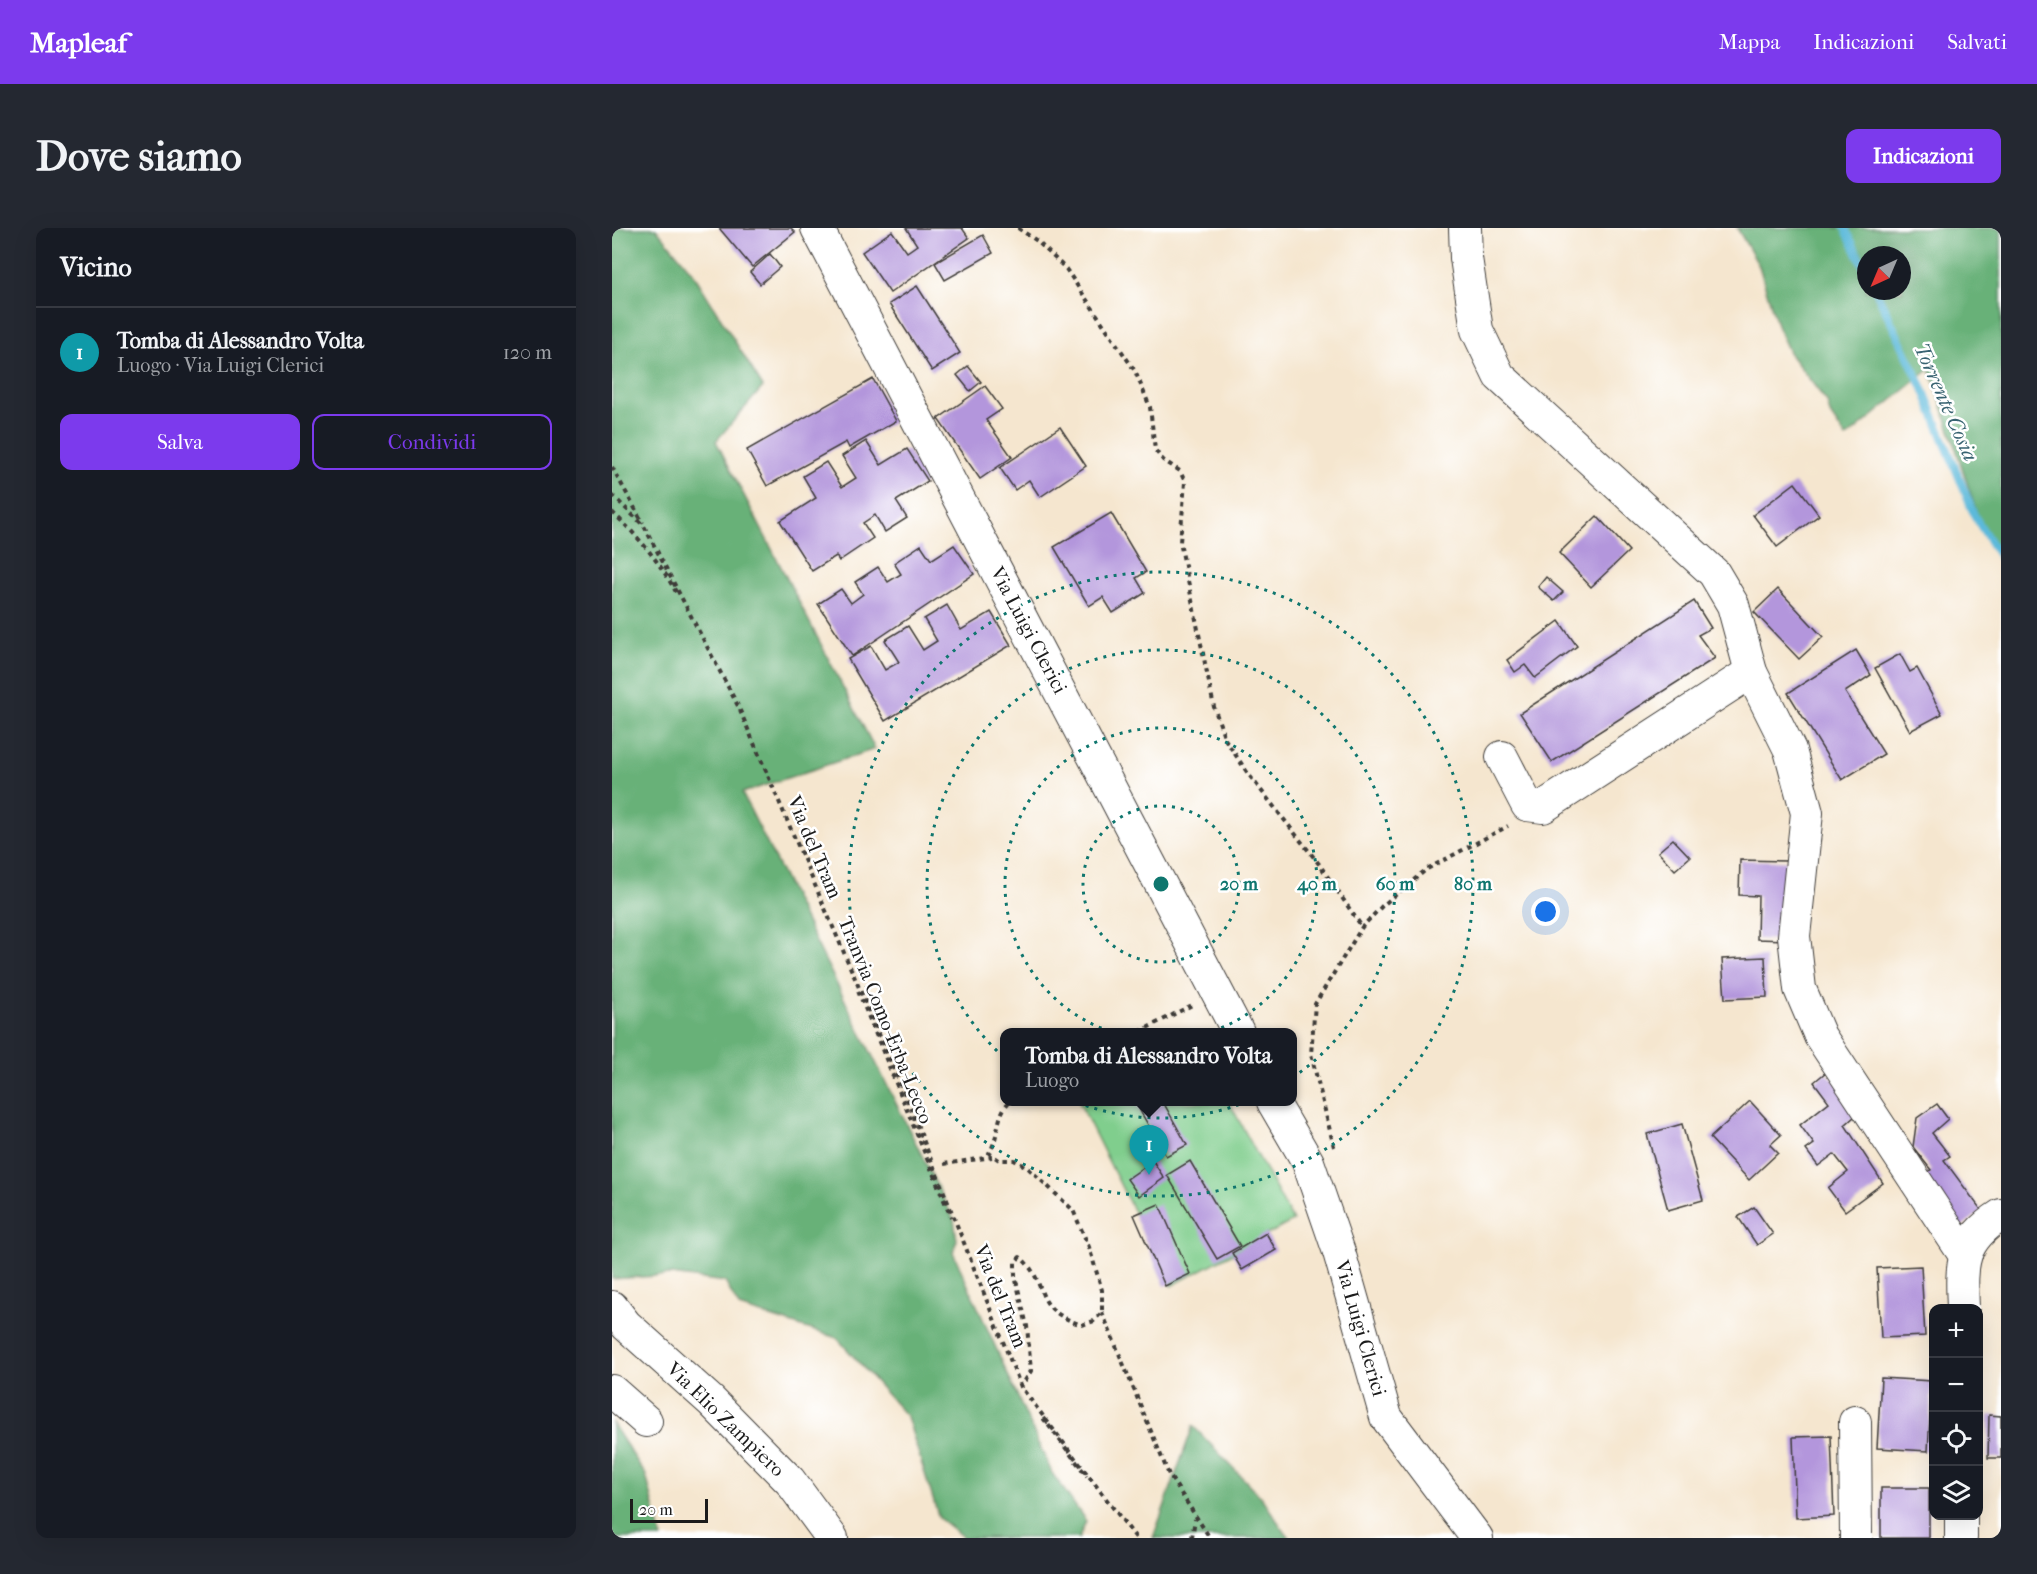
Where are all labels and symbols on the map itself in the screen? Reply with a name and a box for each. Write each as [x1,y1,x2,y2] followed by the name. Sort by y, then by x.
[1857,246,1911,300] north arrow
[1909,339,1983,465] water label: Torrente Cosia
[985,562,1072,698] street label: Via Luigi Clerici
[782,791,847,902] street label: Via del Tram
[1151,874,1171,894] centre of rings
[1220,874,1259,895] text: 20 m
[1296,874,1338,895] text: 40 m
[1376,874,1415,895] text: 60 m
[1454,874,1493,895] text: 80 m
[1531,897,1560,926] your location
[833,913,938,1127] street label: Tranvia Como-Erba-Lecco
[1130,1126,1168,1175] pin: 1
[969,1240,1032,1352] street label: Via del Tram
[1330,1257,1391,1399] street label: Via Luigi Clerici
[661,1357,789,1481] street label: Via Elio Zampiero
[630,1496,708,1524] scale bar

